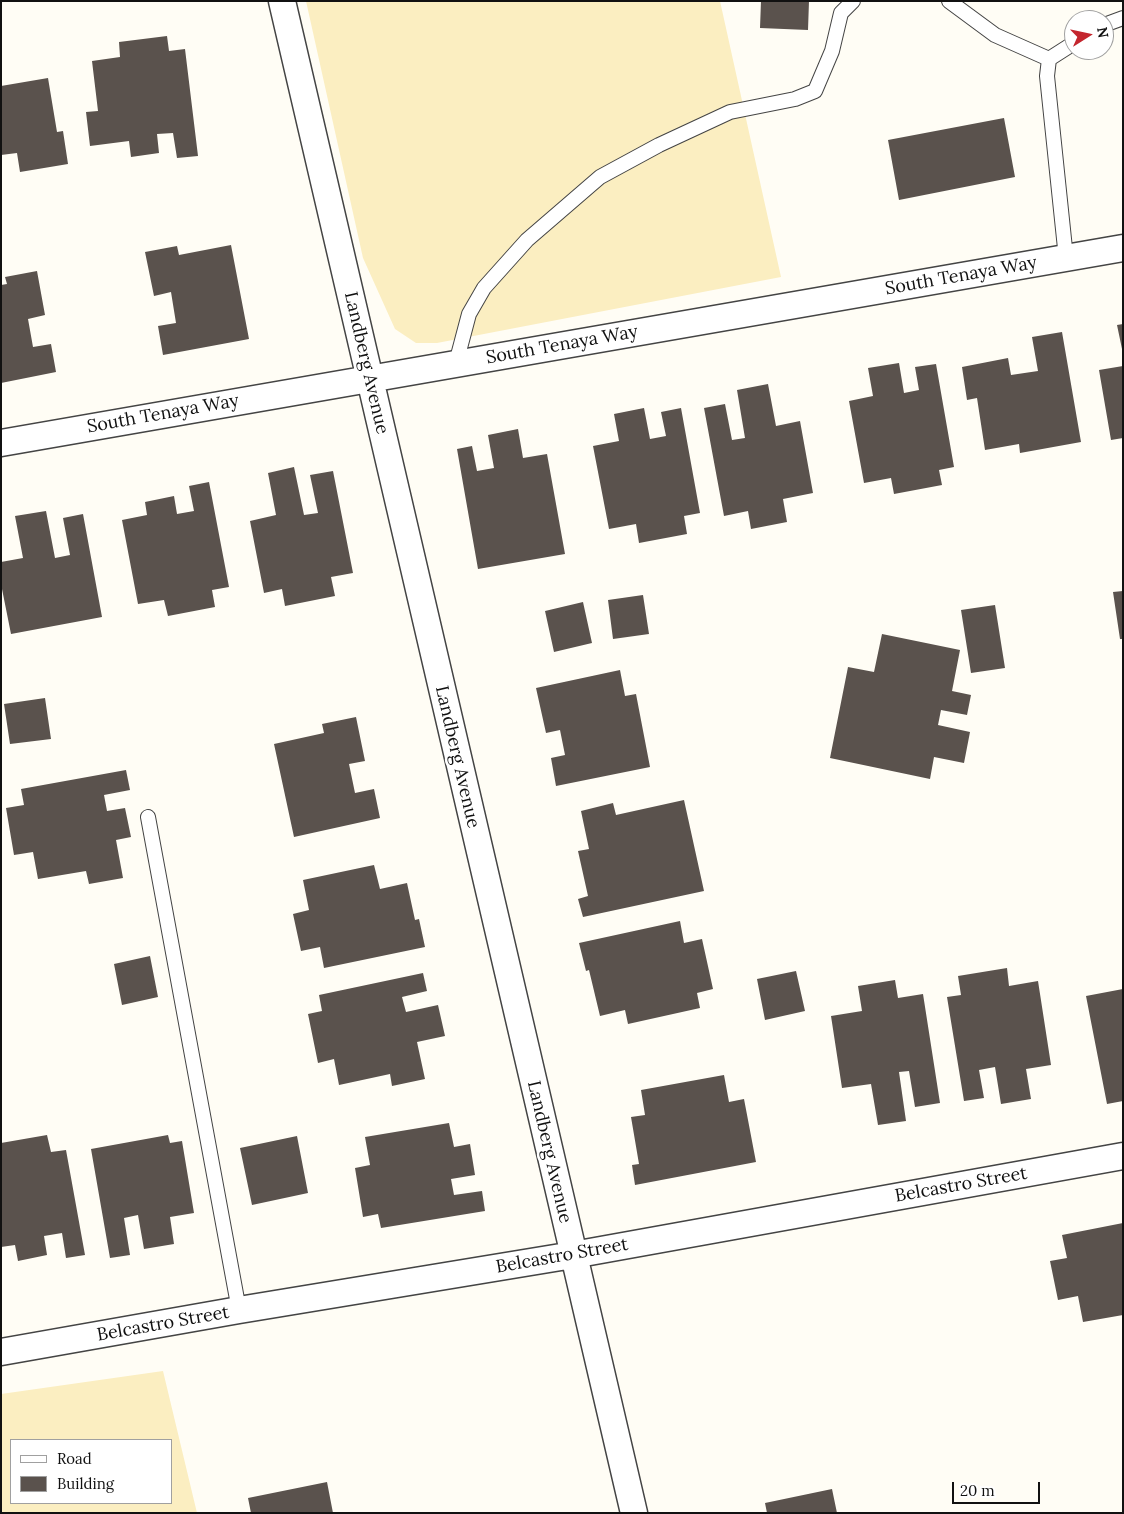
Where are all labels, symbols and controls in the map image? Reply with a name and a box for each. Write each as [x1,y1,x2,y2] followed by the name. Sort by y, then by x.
[1064,10,1114,60] north arrow
[1093,26,1113,39] text: N
[883,252,1039,300] street label: South Tenaya Way
[339,290,393,436] street label: Landberg Avenue
[484,321,640,369] street label: South Tenaya Way
[85,390,241,438] street label: South Tenaya Way
[430,684,484,830] street label: Landberg Avenue
[522,1079,576,1225] street label: Landberg Avenue
[893,1163,1029,1207] street label: Belcastro Street
[494,1234,630,1278] street label: Belcastro Street
[95,1302,231,1346] street label: Belcastro Street
[10,1439,172,1504] legend
[57,1449,92,1468] text: Road
[954,1472,1042,1504] scale bar
[57,1474,114,1493] text: Building
[960,1481,995,1500] text: 20 m

